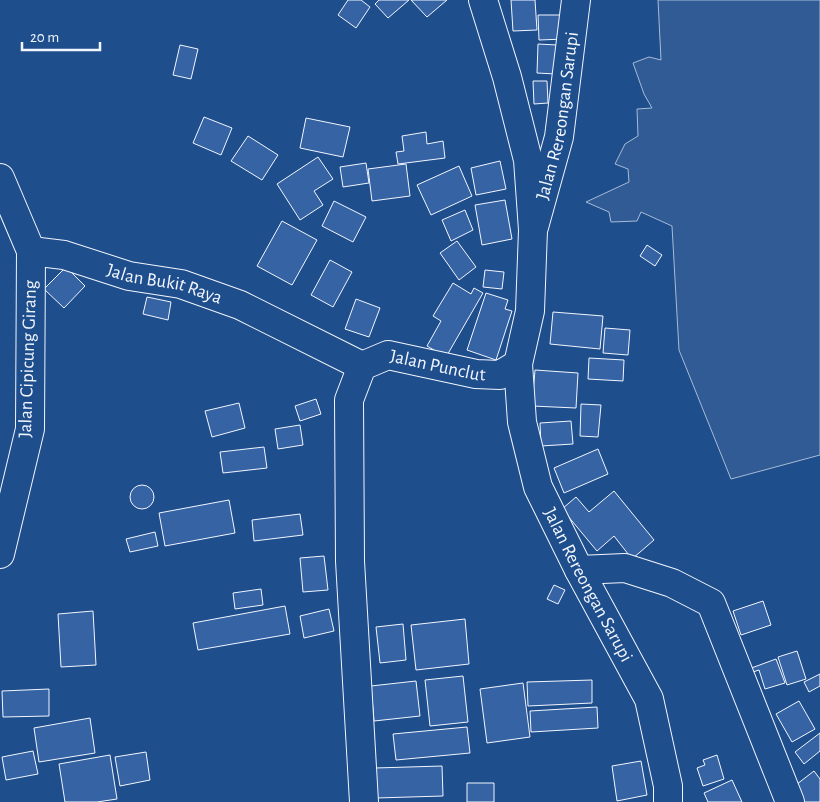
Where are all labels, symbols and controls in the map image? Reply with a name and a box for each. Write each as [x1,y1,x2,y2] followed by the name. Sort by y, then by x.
[22,20,100,52] scale bar
[30,30,59,45] text: 20 m
[532,31,581,202] street label: Jalan Rereongan Sarupi
[105,260,225,307] street label: Jalan Bukit Raya
[16,279,40,438] street label: Jalan Cipicung Girang
[388,346,486,384] street label: Jalan Punclut
[540,505,636,665] street label: Jalan Rereongan Sarupi

